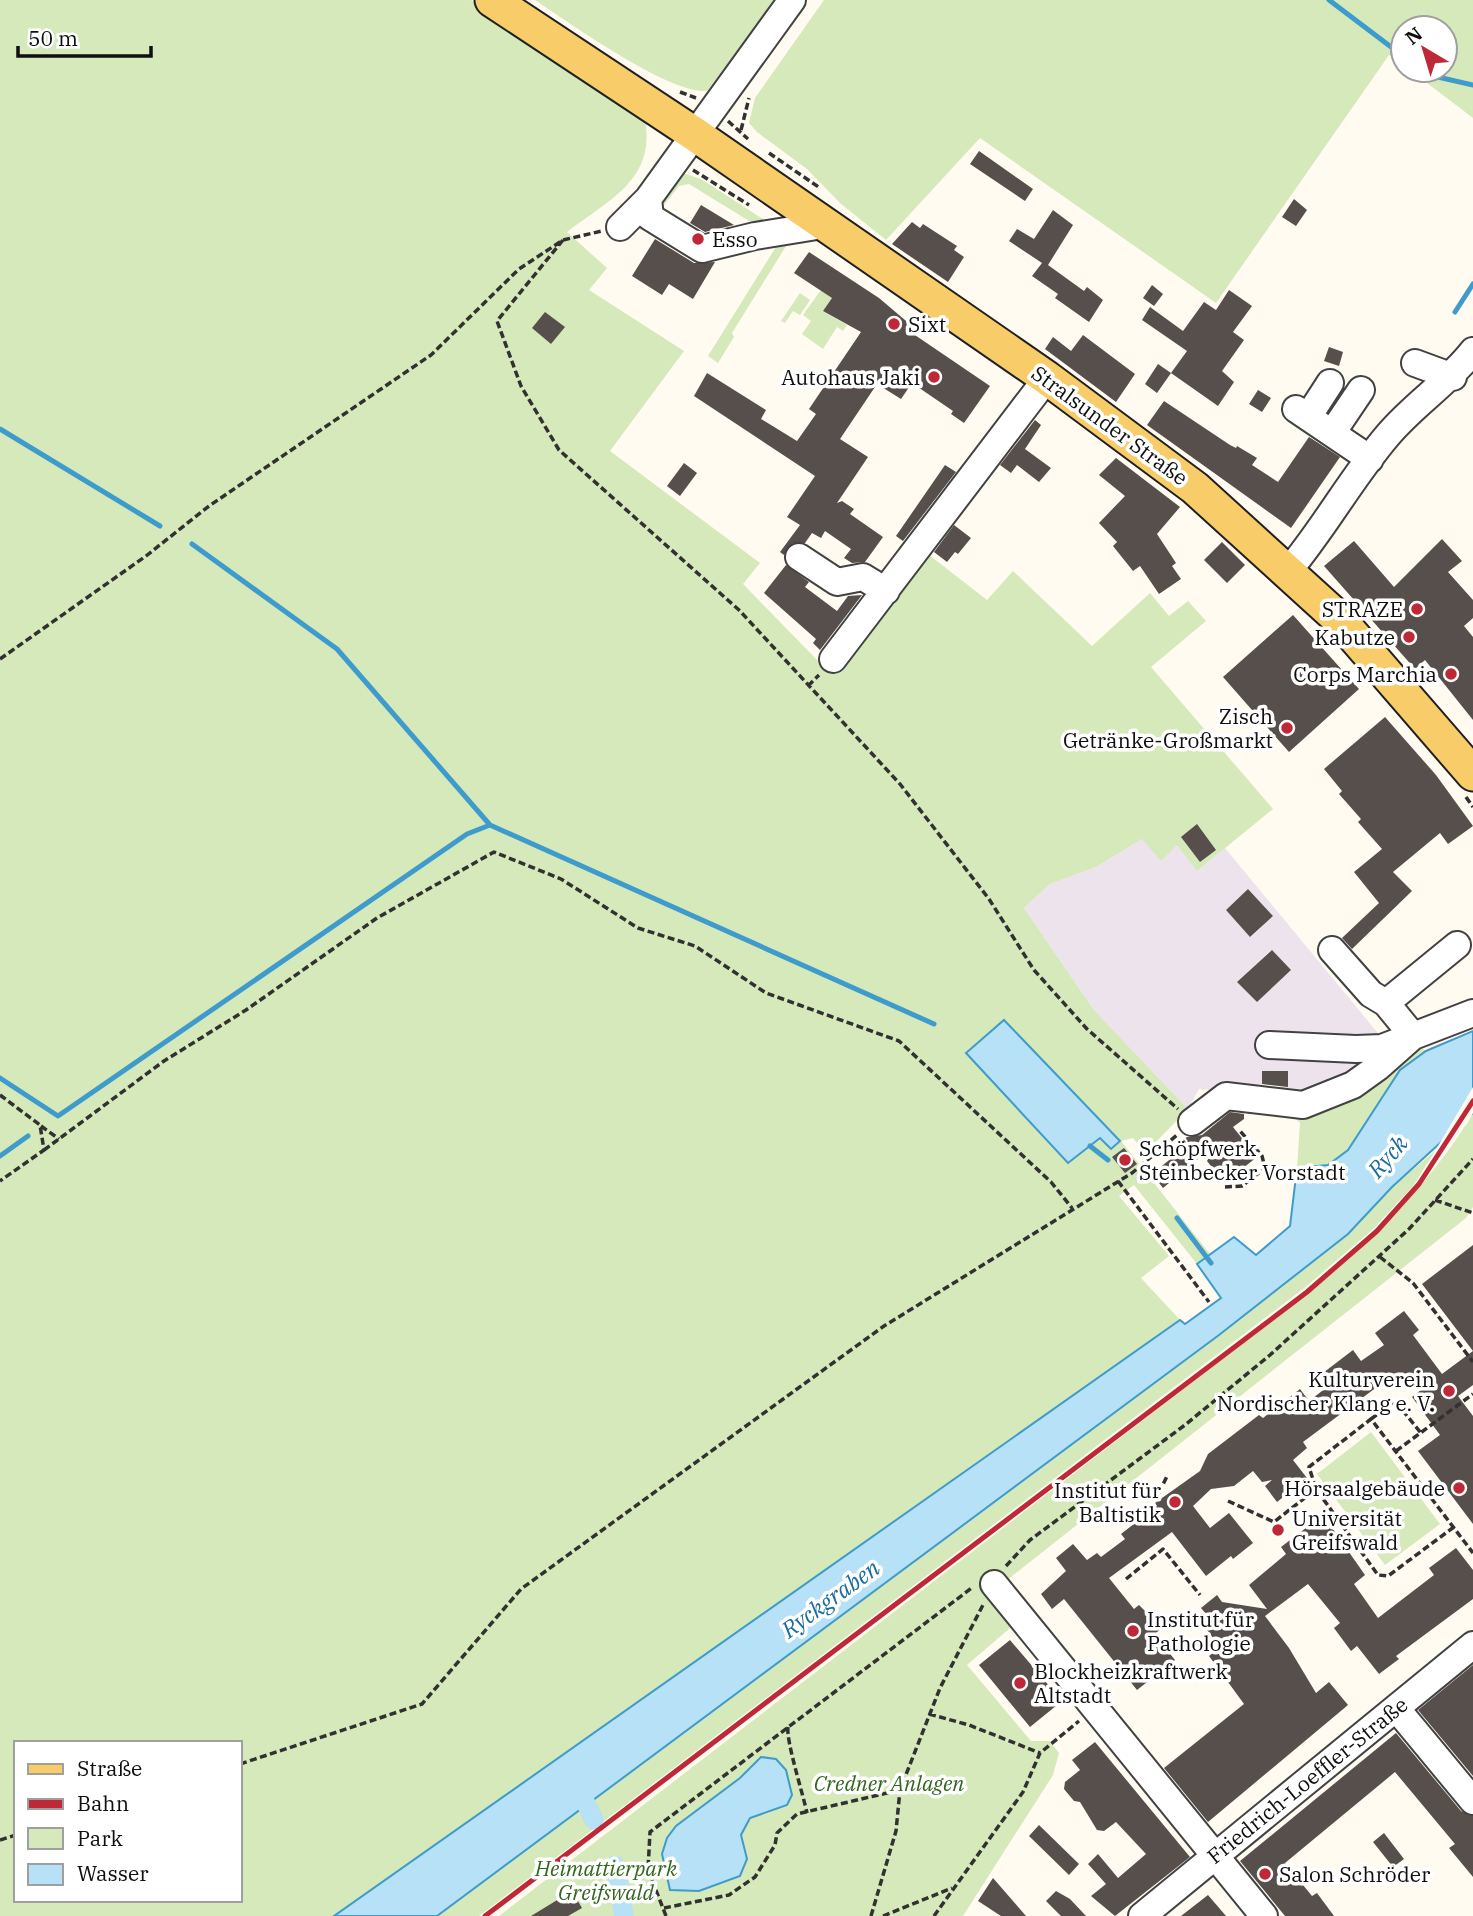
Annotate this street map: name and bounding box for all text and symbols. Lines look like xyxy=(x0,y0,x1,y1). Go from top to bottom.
scale bar xyxy=(18,14,150,58)
north arrow xyxy=(1389,14,1459,84)
text: N xyxy=(1400,22,1427,50)
text: 50 m xyxy=(28,24,78,52)
place label: Esso xyxy=(712,225,758,253)
marker: Esso xyxy=(690,231,706,247)
place label: Sixt xyxy=(908,310,946,338)
marker: Sixt xyxy=(886,316,902,332)
street label: Stralsunder Straße xyxy=(1026,359,1194,491)
place label: Autohaus Jaki xyxy=(781,363,920,391)
marker: Autohaus Jaki xyxy=(926,369,942,385)
place label: STRAZE xyxy=(1322,595,1403,623)
marker: STRAZE xyxy=(1409,601,1425,617)
place label: Kabutze xyxy=(1315,623,1395,651)
marker: Kabutze xyxy=(1401,629,1417,645)
place label: Corps Marchia xyxy=(1293,660,1437,688)
marker: Corps Marchia xyxy=(1443,666,1459,682)
place label: Zisch Getränke-Großmarkt xyxy=(1063,702,1273,754)
marker: Zisch Getränke-Großmarkt xyxy=(1279,720,1295,736)
water label: Ryck xyxy=(1360,1128,1414,1184)
place label: Schöpfwerk Steinbecker Vorstadt xyxy=(1139,1134,1345,1186)
marker: Schöpfwerk Steinbecker Vorstadt xyxy=(1117,1152,1133,1168)
place label: Kulturverein Nordischer Klang e. V. xyxy=(1217,1365,1435,1417)
marker: Kulturverein Nordischer Klang e. V. xyxy=(1441,1383,1457,1399)
place label: Hörsaalgebäude xyxy=(1284,1474,1445,1502)
place label: Institut für Baltistik xyxy=(1054,1476,1162,1528)
marker: Hörsaalgebäude xyxy=(1451,1480,1467,1496)
marker: Institut für Baltistik xyxy=(1167,1494,1183,1510)
place label: Universität Greifswald xyxy=(1292,1504,1402,1556)
marker: Universität Greifswald xyxy=(1270,1522,1286,1538)
water label: Ryckgraben xyxy=(774,1552,885,1644)
place label: Institut für Pathologie xyxy=(1147,1605,1255,1657)
marker: Institut für Pathologie xyxy=(1125,1623,1141,1639)
place label: Blockheizkraftwerk Altstadt xyxy=(1034,1657,1228,1709)
marker: Blockheizkraftwerk Altstadt xyxy=(1012,1675,1028,1691)
street label: Friedrich-Loeffler-Straße xyxy=(1201,1690,1413,1870)
legend xyxy=(14,1741,242,1902)
text: Straße xyxy=(77,1754,142,1782)
park label: Credner Anlagen xyxy=(814,1769,964,1797)
text: Bahn xyxy=(77,1789,129,1817)
text: Park xyxy=(77,1824,124,1852)
park label: Heimattierpark Greifswald xyxy=(534,1854,678,1906)
text: Wasser xyxy=(77,1859,149,1887)
place label: Salon Schröder xyxy=(1279,1860,1431,1888)
marker: Salon Schröder xyxy=(1257,1866,1273,1882)

